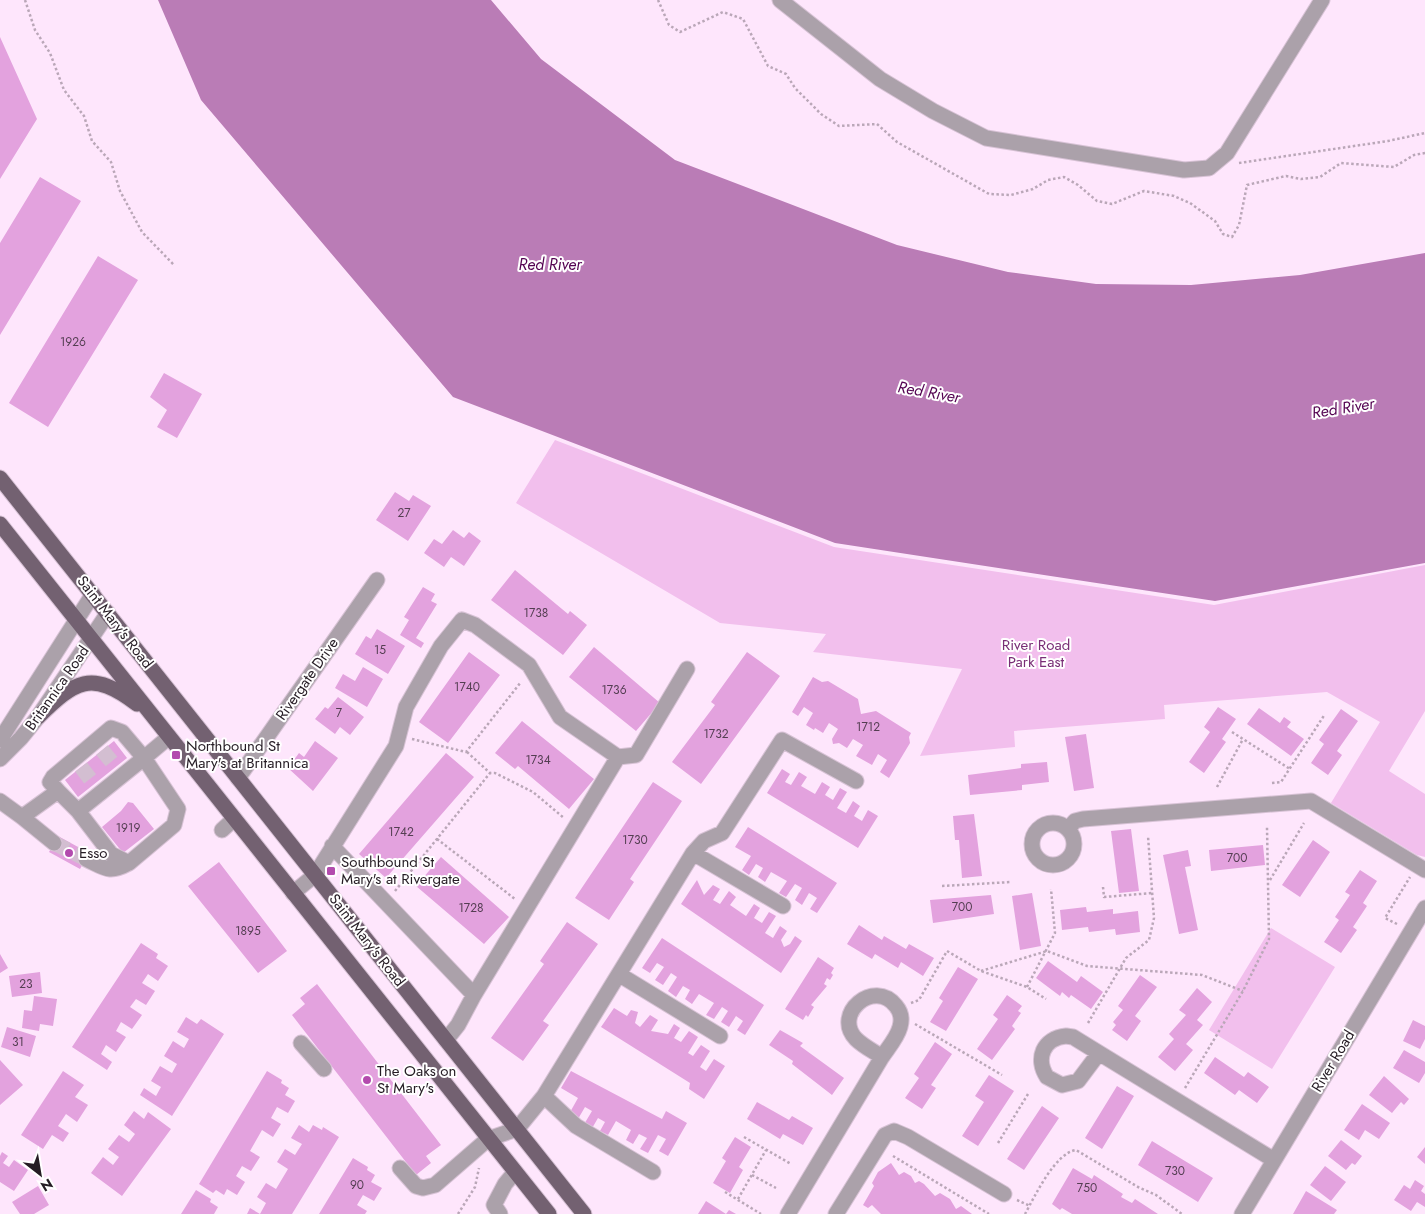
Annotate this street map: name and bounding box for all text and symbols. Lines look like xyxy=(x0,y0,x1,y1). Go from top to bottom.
water label: Red River xyxy=(519,253,583,276)
house number: 1926 xyxy=(60,333,86,351)
water label: Red River xyxy=(896,375,964,409)
water label: Red River xyxy=(1310,391,1378,424)
house number: 27 xyxy=(397,504,411,522)
street label: Saint Mary's Road xyxy=(72,571,158,673)
house number: 1738 xyxy=(524,604,548,622)
street label: Rivergate Drive xyxy=(270,633,344,725)
park label: River Road Park East xyxy=(1002,634,1070,673)
street label: Britannica Road xyxy=(20,641,94,735)
house number: 15 xyxy=(374,641,386,659)
house number: 1740 xyxy=(454,678,480,696)
house number: 1736 xyxy=(601,681,627,699)
house number: 7 xyxy=(336,704,343,722)
house number: 1712 xyxy=(856,718,880,736)
house number: 1732 xyxy=(703,725,729,743)
place label: Northbound St Mary's at Britannica xyxy=(186,735,308,774)
marker: Northbound St Mary's at Britannica xyxy=(170,749,182,761)
house number: 1734 xyxy=(525,751,551,769)
house number: 1919 xyxy=(116,819,140,837)
house number: 1742 xyxy=(388,823,414,841)
house number: 1730 xyxy=(622,831,648,849)
place label: Esso xyxy=(79,842,108,864)
marker: Esso xyxy=(63,847,75,859)
house number: 700 xyxy=(1227,849,1247,867)
place label: Southbound St Mary's at Rivergate xyxy=(341,851,460,890)
marker: Southbound St Mary's at Rivergate xyxy=(325,865,337,877)
street label: Saint Mary's Road xyxy=(324,889,410,991)
house number: 700 xyxy=(952,898,972,916)
house number: 1728 xyxy=(458,899,484,917)
house number: 1895 xyxy=(235,922,261,940)
house number: 23 xyxy=(19,975,33,993)
street label: River Road xyxy=(1306,1026,1360,1096)
house number: 31 xyxy=(12,1033,24,1051)
place label: The Oaks on St Mary's xyxy=(377,1060,456,1099)
marker: The Oaks on St Mary's xyxy=(361,1074,373,1086)
north arrow xyxy=(15,1149,65,1199)
house number: 730 xyxy=(1165,1162,1185,1180)
text: N xyxy=(37,1174,57,1197)
house number: 90 xyxy=(350,1176,364,1194)
house number: 750 xyxy=(1077,1179,1097,1197)

